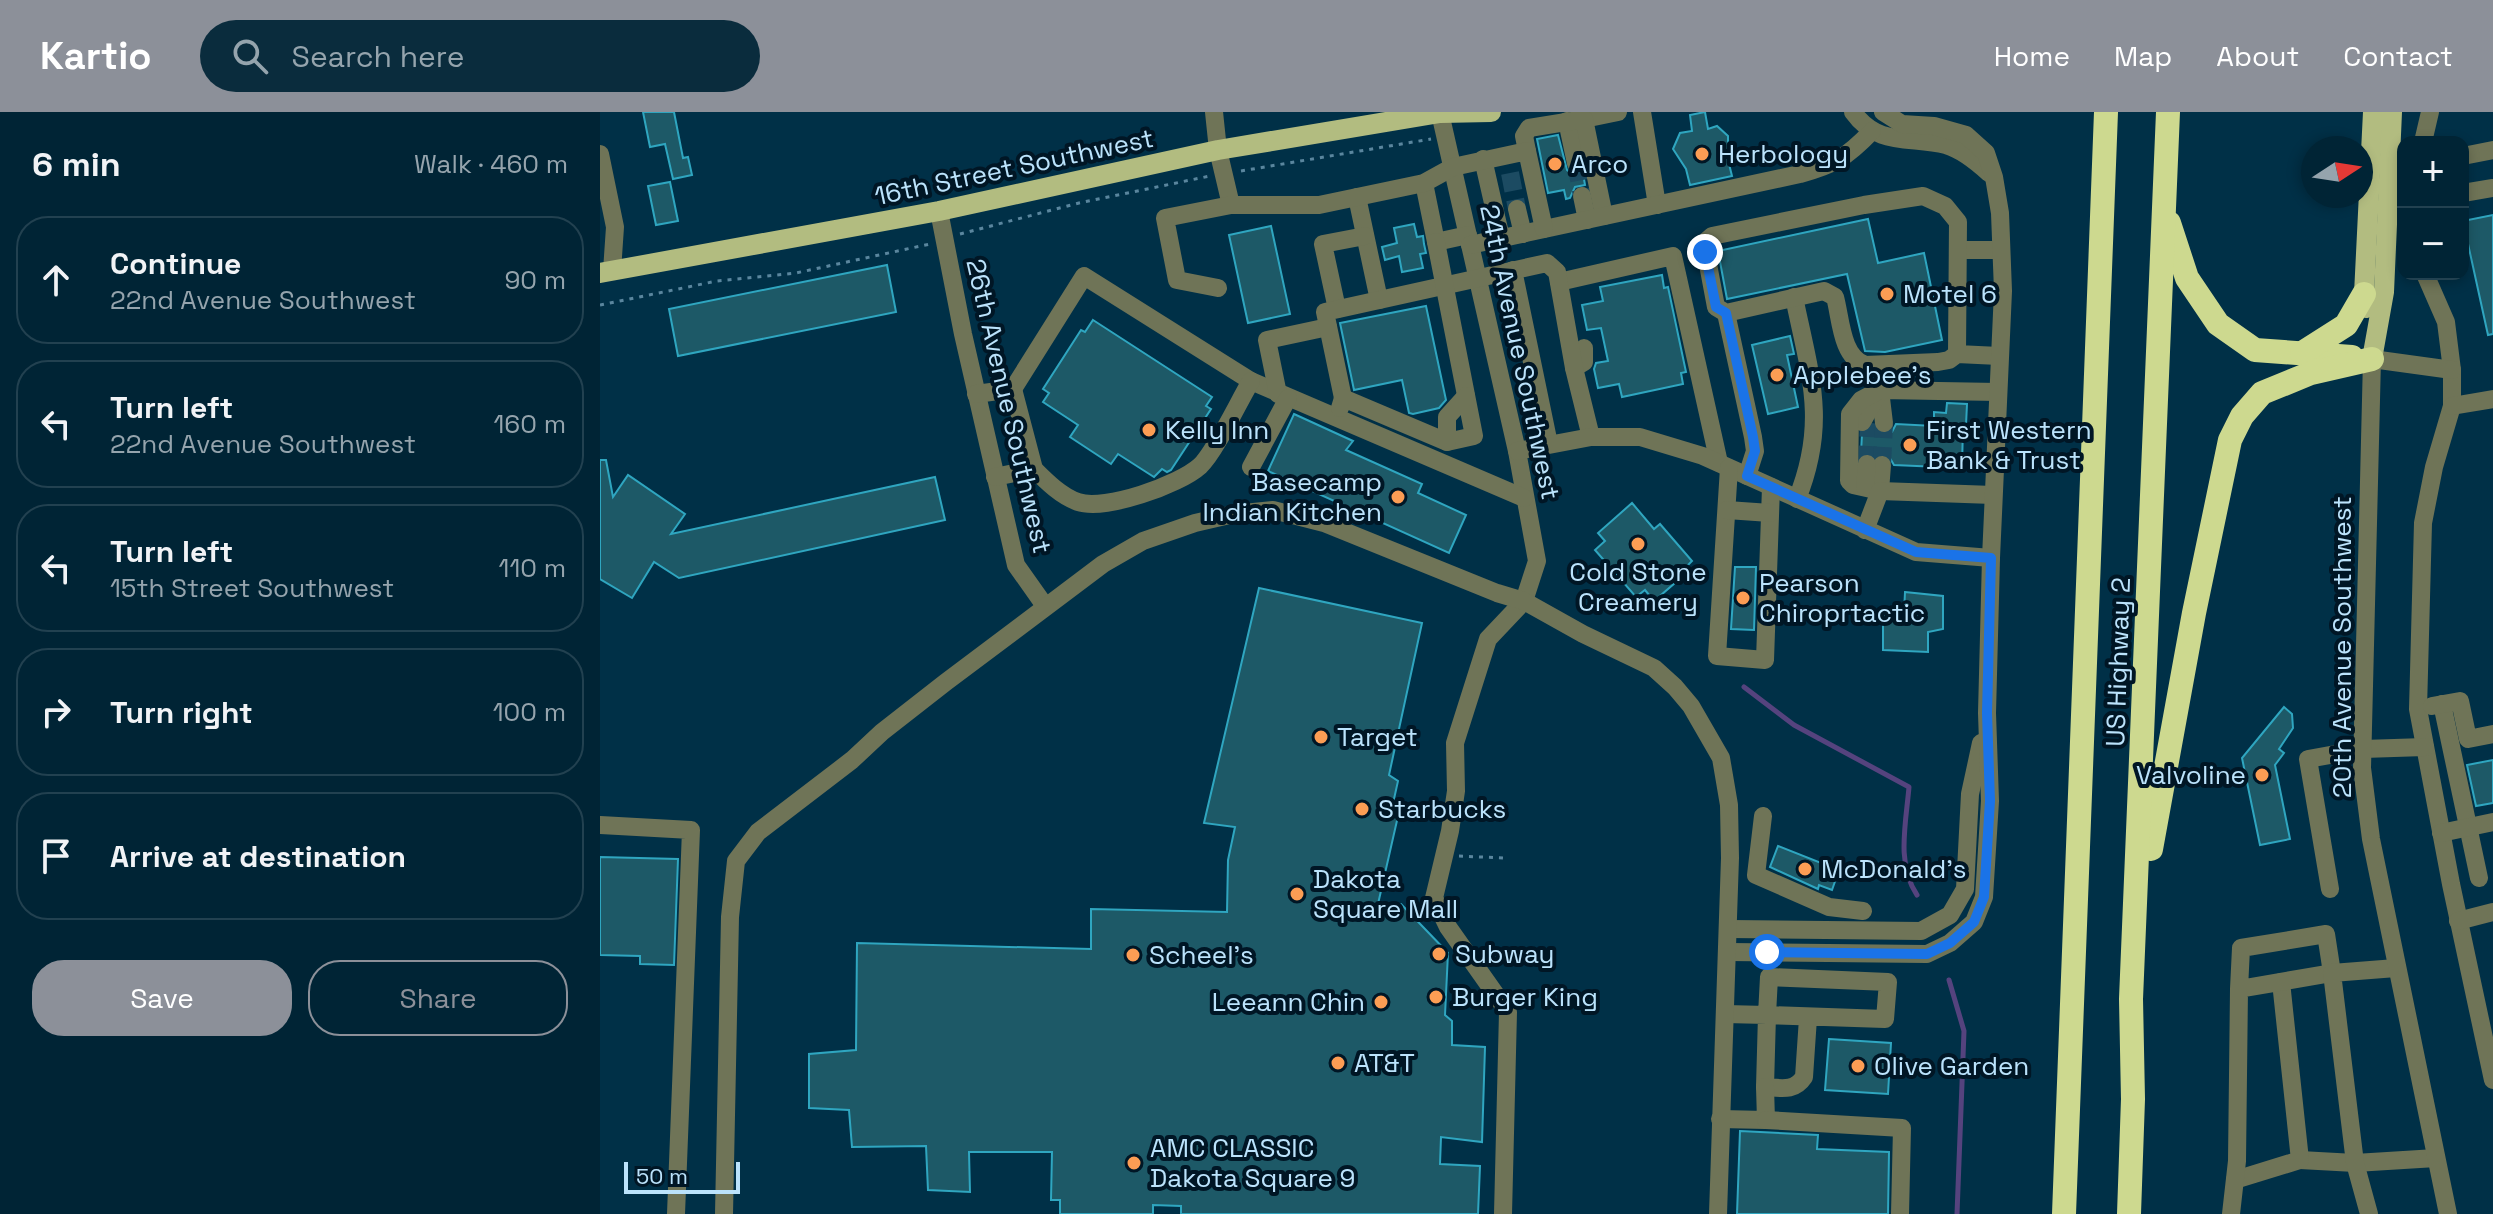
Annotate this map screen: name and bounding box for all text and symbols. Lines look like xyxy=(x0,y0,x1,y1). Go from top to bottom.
search box xyxy=(200,20,760,92)
text: Kartio xyxy=(40,32,152,80)
icon: search xyxy=(228,34,272,78)
text: Search here xyxy=(292,37,464,76)
text: Home xyxy=(1994,38,2070,74)
text: Map xyxy=(2114,38,2172,74)
text: About xyxy=(2216,38,2299,74)
text: Contact xyxy=(2343,38,2453,74)
street label: 16th Street Southwest xyxy=(871,121,1157,213)
north arrow xyxy=(2301,136,2373,208)
map controls xyxy=(2397,136,2469,280)
button: + xyxy=(2397,136,2469,208)
place label: Herbology xyxy=(1718,137,1848,171)
text: 6 min xyxy=(32,143,121,186)
marker: Herbology xyxy=(1693,145,1711,163)
text: Walk · 460 m xyxy=(414,147,568,181)
place label: Arco xyxy=(1571,147,1628,181)
marker: Arco xyxy=(1546,155,1564,173)
street label: 24th Avenue Southwest xyxy=(1472,201,1568,503)
button: − xyxy=(2397,208,2469,280)
route end xyxy=(1687,234,1723,270)
text: Continue xyxy=(110,244,241,283)
street label: 26th Avenue Southwest xyxy=(959,255,1059,557)
icon: ahead xyxy=(34,258,78,302)
text: 90 m xyxy=(504,263,566,297)
place label: Motel 6 xyxy=(1903,277,1997,311)
text: 22nd Avenue Southwest xyxy=(110,283,416,317)
marker: Motel 6 xyxy=(1878,285,1896,303)
place label: Applebee's xyxy=(1793,358,1931,392)
marker: Applebee's xyxy=(1768,366,1786,384)
text: Turn left xyxy=(110,388,233,427)
icon: left xyxy=(34,402,78,446)
text: 160 m xyxy=(494,407,566,441)
place label: Kelly Inn xyxy=(1165,413,1269,447)
place label: First Western Bank & Trust xyxy=(1926,413,2092,477)
marker: Kelly Inn xyxy=(1140,421,1158,439)
text: 22nd Avenue Southwest xyxy=(110,427,416,461)
marker: First Western Bank & Trust xyxy=(1901,436,1919,454)
place label: Basecamp Indian Kitchen xyxy=(1202,465,1382,529)
marker: Basecamp Indian Kitchen xyxy=(1389,488,1407,506)
street label: 20th Avenue Southwest xyxy=(2325,496,2359,798)
text: Turn left xyxy=(110,532,233,571)
marker: Cold Stone Creamery xyxy=(1629,535,1647,553)
icon: left xyxy=(34,546,78,590)
text: 110 m xyxy=(499,551,566,585)
place label: Cold Stone Creamery xyxy=(1569,555,1707,619)
place label: Pearson Chiroprtactic xyxy=(1759,566,1925,630)
text: 15th Street Southwest xyxy=(110,571,394,605)
street label: US Highway 2 xyxy=(2098,577,2138,747)
marker: Pearson Chiroprtactic xyxy=(1734,589,1752,607)
icon: right xyxy=(34,690,78,734)
text: Turn right xyxy=(110,693,253,732)
text: 100 m xyxy=(493,695,566,729)
place label: Target xyxy=(1337,720,1418,754)
marker: Target xyxy=(1312,728,1330,746)
place label: Valvoline xyxy=(2136,758,2246,792)
marker: Valvoline xyxy=(2253,766,2271,784)
place label: Starbucks xyxy=(1378,792,1506,826)
marker: Starbucks xyxy=(1353,800,1371,818)
icon: arrive xyxy=(34,834,78,878)
text: Arrive at destination xyxy=(110,837,406,876)
place label: McDonald's xyxy=(1821,852,1966,886)
marker: McDonald's xyxy=(1796,860,1814,878)
place label: Dakota Square Mall xyxy=(1313,862,1458,926)
marker: Dakota Square Mall xyxy=(1288,885,1306,903)
route start xyxy=(1749,934,1785,970)
place label: Subway xyxy=(1455,937,1554,971)
place label: Scheel’s xyxy=(1149,938,1254,972)
marker: Subway xyxy=(1430,945,1448,963)
marker: Scheel’s xyxy=(1124,946,1142,964)
button: Save xyxy=(32,960,292,1036)
button: Share xyxy=(308,960,568,1036)
place label: Burger King xyxy=(1452,980,1598,1014)
place label: Leeann Chin xyxy=(1212,985,1365,1019)
marker: Burger King xyxy=(1427,988,1445,1006)
marker: Leeann Chin xyxy=(1372,993,1390,1011)
place label: AT&T xyxy=(1354,1046,1415,1080)
place label: Olive Garden xyxy=(1874,1049,2029,1083)
marker: AT&T xyxy=(1329,1054,1347,1072)
marker: Olive Garden xyxy=(1849,1057,1867,1075)
place label: AMC CLASSIC Dakota Square 9 xyxy=(1150,1131,1355,1195)
marker: AMC CLASSIC Dakota Square 9 xyxy=(1125,1154,1143,1172)
scale bar xyxy=(624,1158,740,1194)
text: 50 m xyxy=(636,1162,688,1190)

